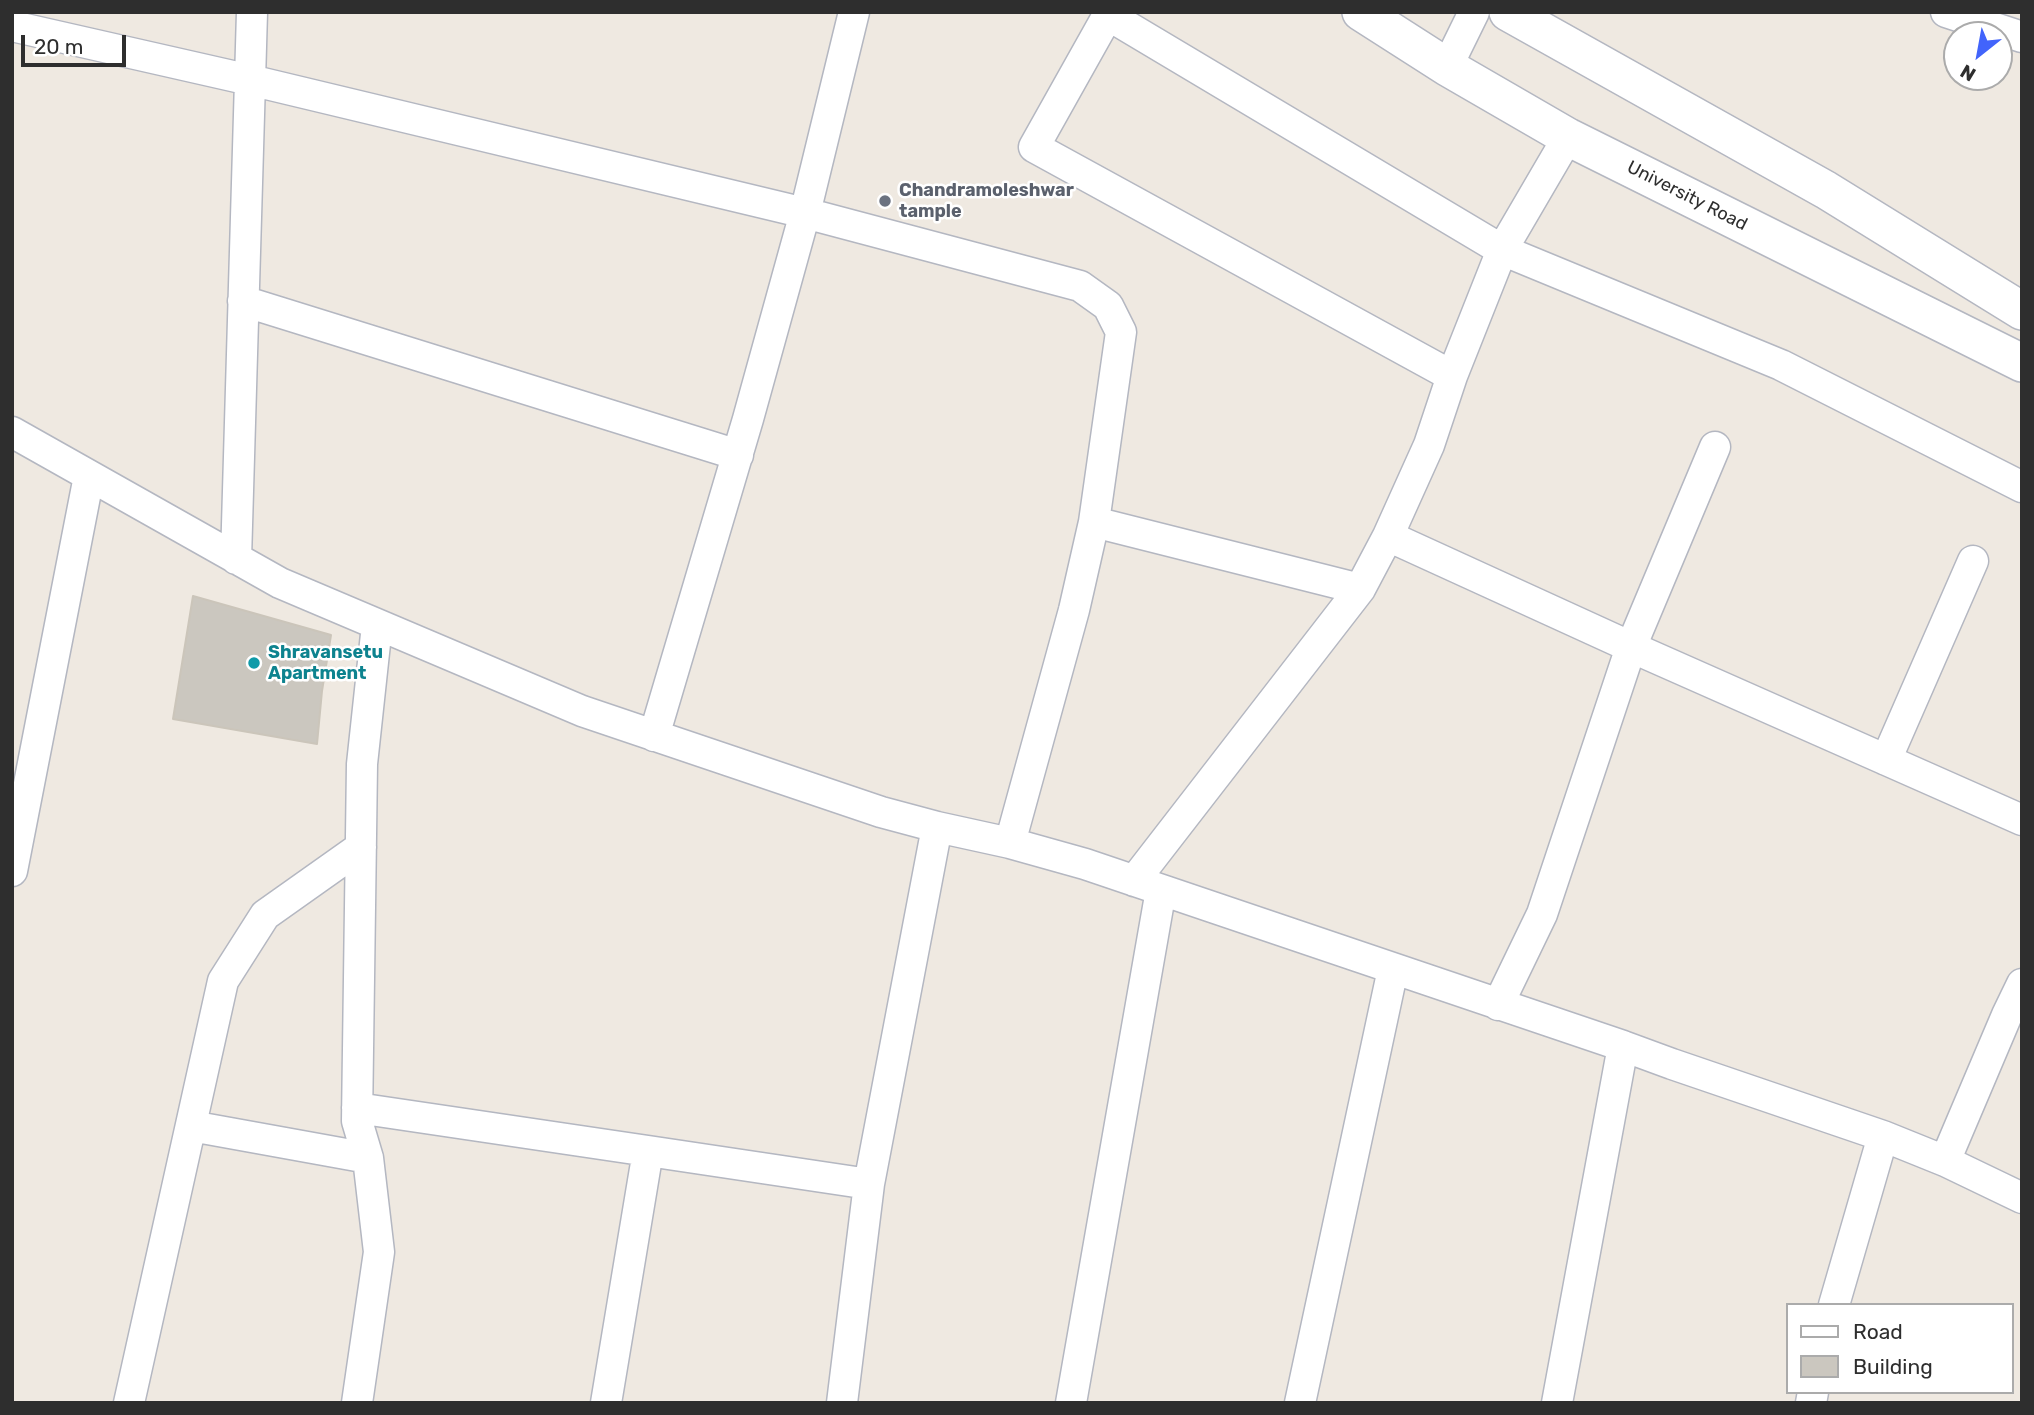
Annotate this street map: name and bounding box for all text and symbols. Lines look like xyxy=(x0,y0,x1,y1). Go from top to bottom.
scale bar xyxy=(24,21,130,65)
north arrow xyxy=(1943,21,2013,91)
text: 20 m xyxy=(34,34,83,59)
text: N xyxy=(1956,59,1980,86)
street label: University Road xyxy=(1623,156,1751,236)
place label: Chandramoleshwar tample xyxy=(899,180,1074,222)
marker: Chandramoleshwar tample xyxy=(877,193,893,209)
place label: Shravansetu Apartment xyxy=(268,642,383,684)
marker: Shravansetu Apartment xyxy=(246,655,262,671)
legend xyxy=(1786,1303,2013,1394)
text: Road xyxy=(1853,1319,1903,1344)
text: Building xyxy=(1853,1354,1933,1379)

